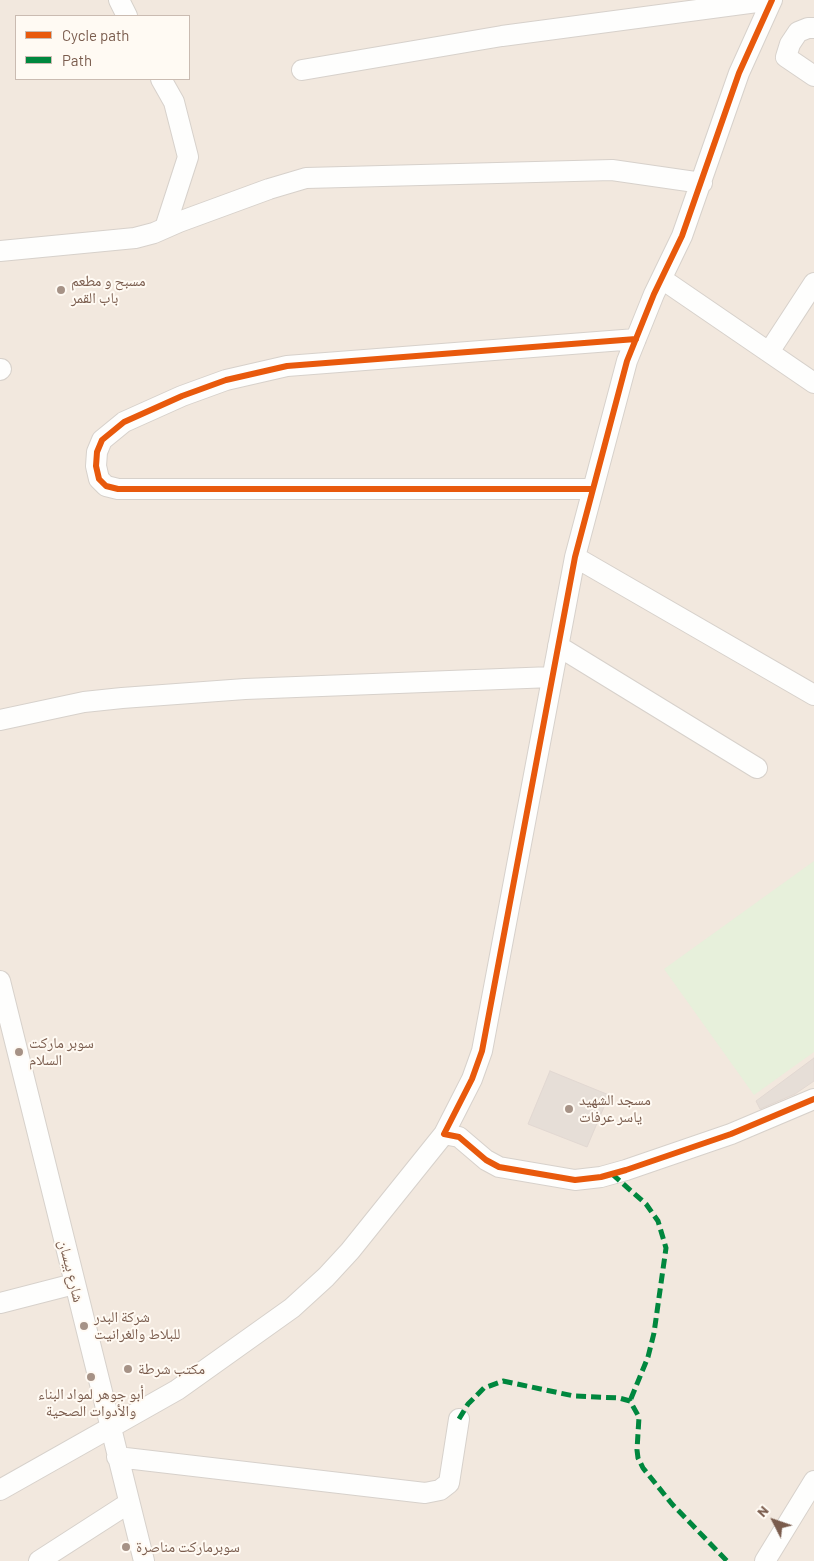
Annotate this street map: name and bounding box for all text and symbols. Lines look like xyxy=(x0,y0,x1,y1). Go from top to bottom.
legend xyxy=(15,15,190,80)
text: Cycle path xyxy=(62,26,129,44)
text: Path xyxy=(62,51,92,69)
place label: مسبح و مطعم باب القمر xyxy=(71,272,146,307)
marker: مسبح و مطعم باب القمر xyxy=(55,284,67,296)
place label: سوبر ماركت السلام xyxy=(29,1034,94,1069)
marker: سوبر ماركت السلام xyxy=(13,1046,25,1058)
place label: مسجد الشهيد ياسر عرفات xyxy=(579,1091,651,1126)
marker: مسجد الشهيد ياسر عرفات xyxy=(563,1103,575,1115)
street label: شارع بيسان xyxy=(55,1238,87,1304)
place label: شركة البدر للبلاط والغرانيت xyxy=(94,1308,180,1343)
marker: شركة البدر للبلاط والغرانيت xyxy=(78,1320,90,1332)
place label: مكتب شرطة xyxy=(138,1360,205,1378)
marker: مكتب شرطة xyxy=(122,1363,134,1375)
marker: أبو جوهر لمواد البناء والأدوات الصحية xyxy=(85,1371,97,1383)
place label: أبو جوهر لمواد البناء والأدوات الصحية xyxy=(38,1385,144,1420)
north arrow xyxy=(749,1496,799,1546)
text: N xyxy=(753,1502,772,1520)
place label: سوبرماركت مناصرة xyxy=(136,1538,240,1556)
marker: سوبرماركت مناصرة xyxy=(120,1541,132,1553)

